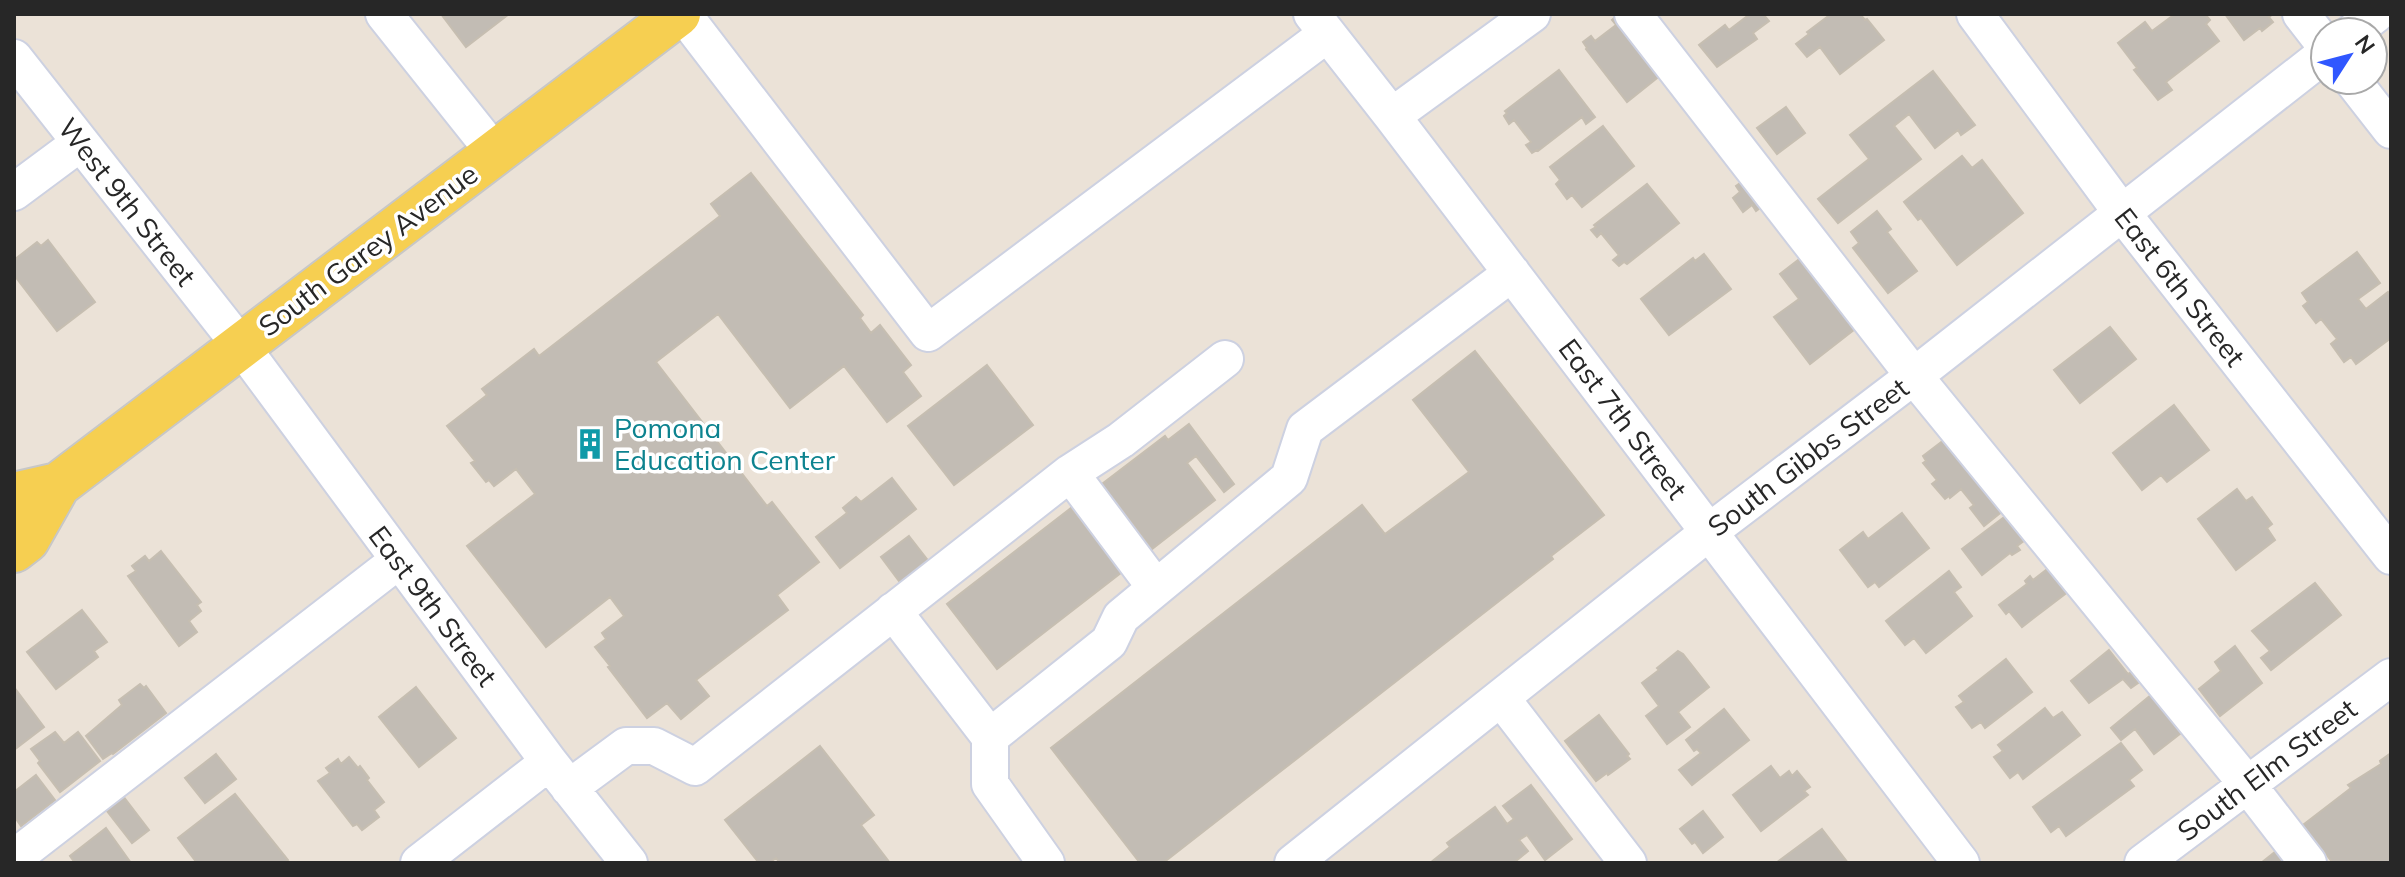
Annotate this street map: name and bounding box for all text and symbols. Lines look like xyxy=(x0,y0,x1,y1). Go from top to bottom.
north arrow xyxy=(2309,16,2389,96)
text: N xyxy=(2349,29,2381,59)
street label: West 9th Street xyxy=(51,111,204,293)
street label: South Garey Avenue xyxy=(251,156,484,343)
street label: East 6th Street xyxy=(2108,200,2253,373)
street label: East 7th Street xyxy=(1552,332,1695,506)
street label: South Gibbs Street xyxy=(1700,370,1915,544)
place label: Pomona Education Center xyxy=(614,410,836,477)
building icon: Pomona Education Center xyxy=(573,427,607,461)
street label: East 9th Street xyxy=(362,519,505,693)
street label: South Elm Street xyxy=(2170,691,2363,848)

